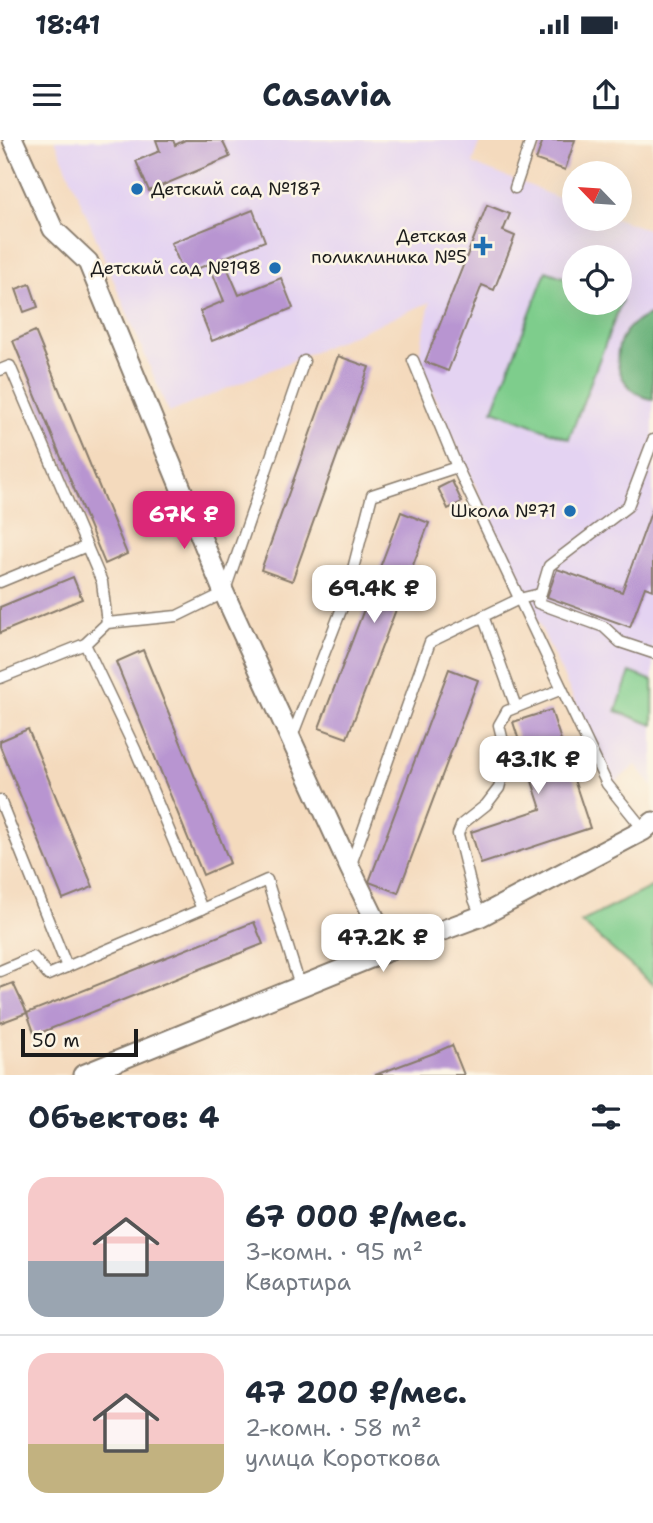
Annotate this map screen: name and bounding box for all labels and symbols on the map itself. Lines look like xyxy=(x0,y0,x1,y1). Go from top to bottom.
north arrow xyxy=(562,161,632,231)
place label: Детский сад №187 xyxy=(151,177,321,201)
marker: Детский сад №187 xyxy=(129,181,145,197)
place label: Детская поликлиника №5 xyxy=(311,224,467,269)
marker: Детская поликлиника №5 xyxy=(473,236,493,256)
place label: Детский сад №198 xyxy=(90,256,261,280)
marker: Детский сад №198 xyxy=(267,260,283,276)
pin: 67K ₽ xyxy=(135,492,233,551)
place label: Школа №71 xyxy=(451,499,556,523)
marker: Школа №71 xyxy=(562,503,578,519)
pin: 69.4K ₽ xyxy=(309,566,439,625)
pin: 43.1K ₽ xyxy=(473,736,603,796)
pin: 47.2K ₽ xyxy=(318,914,448,974)
scale bar xyxy=(21,1026,138,1058)

